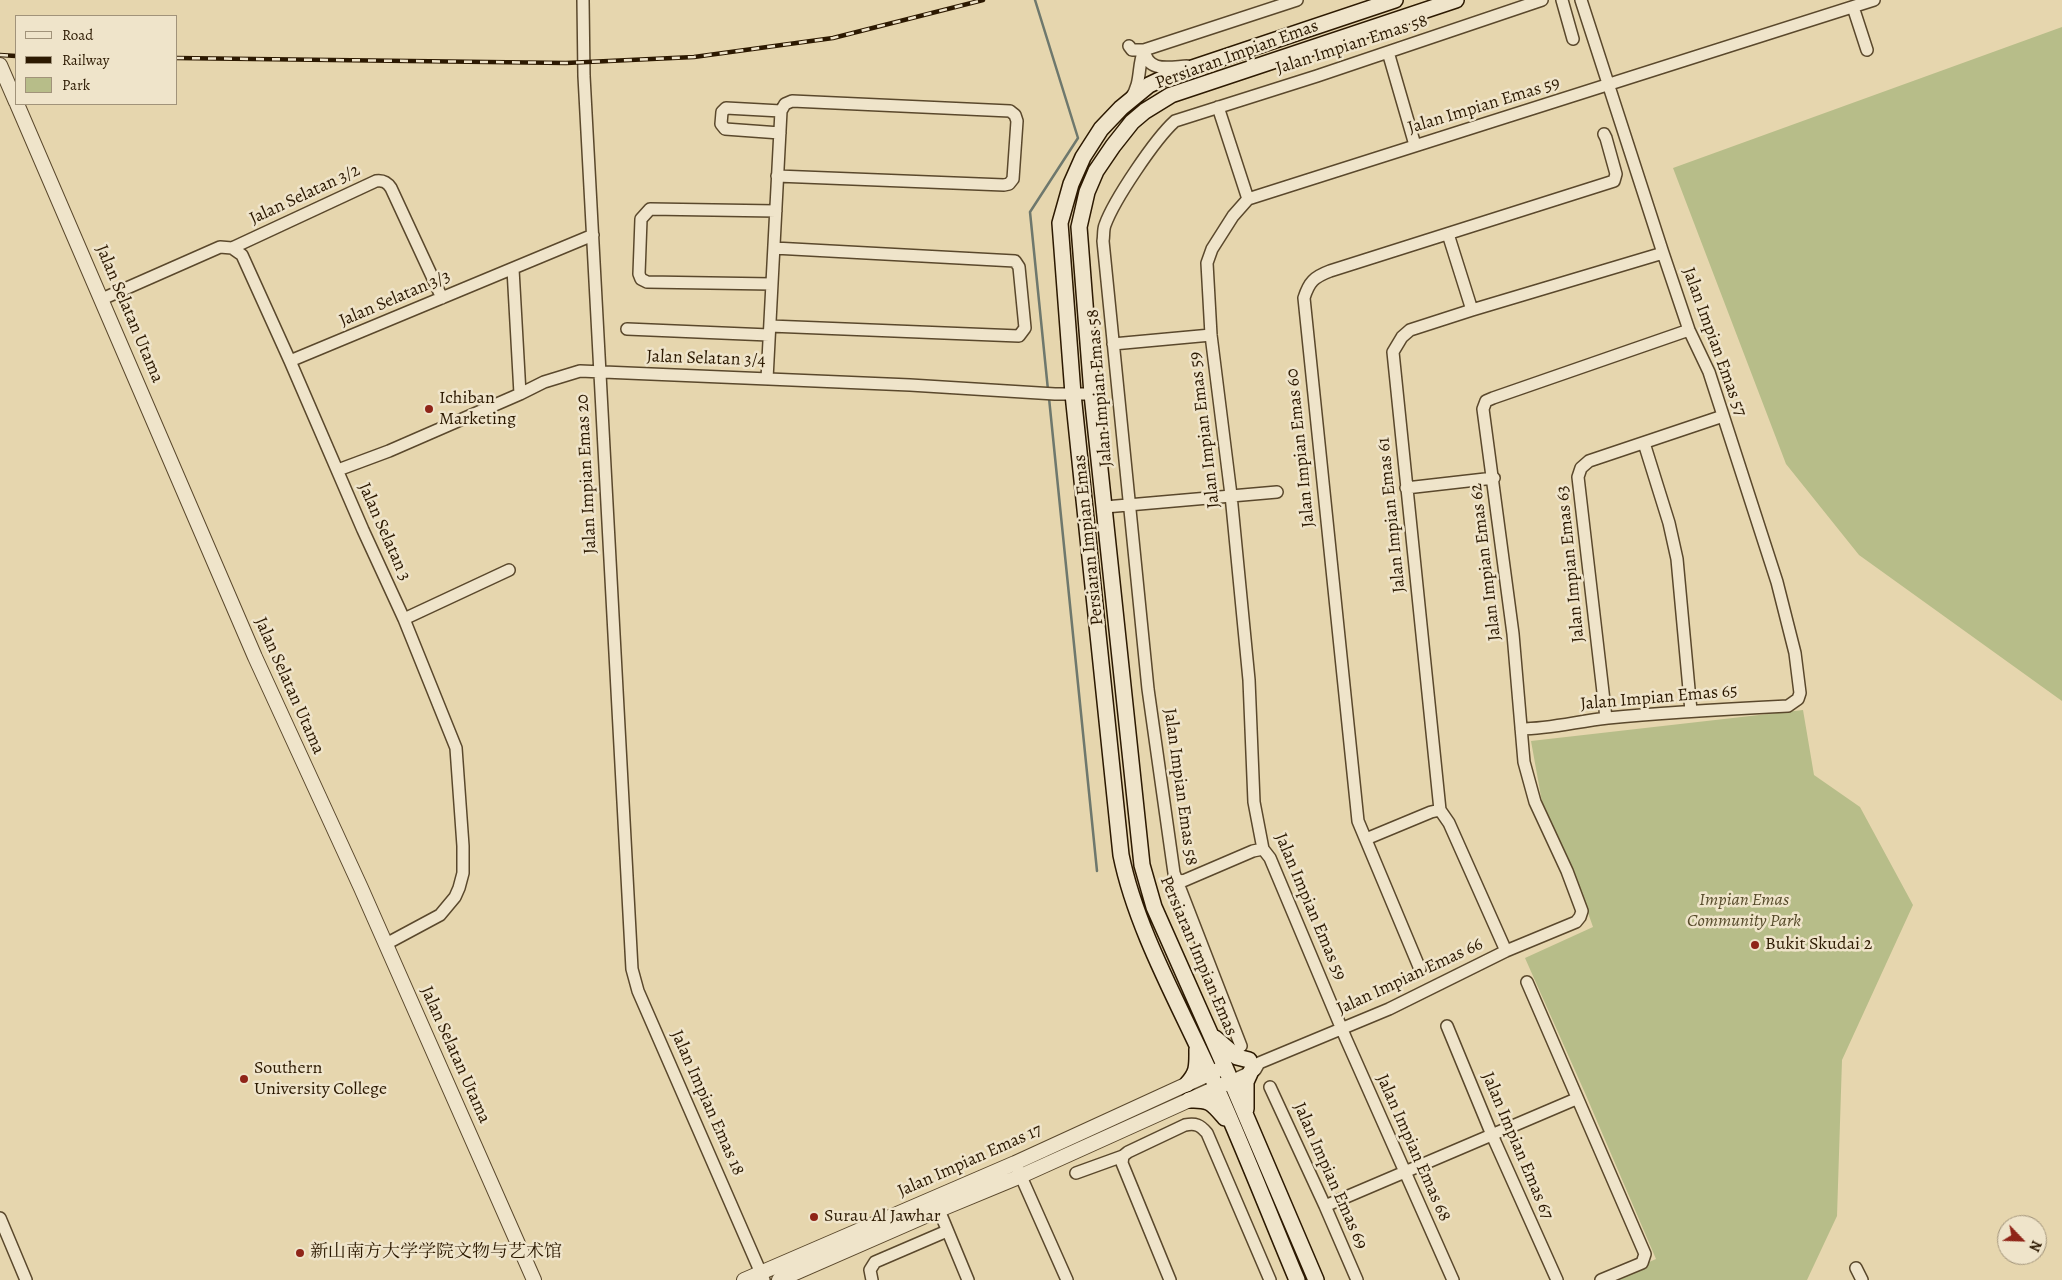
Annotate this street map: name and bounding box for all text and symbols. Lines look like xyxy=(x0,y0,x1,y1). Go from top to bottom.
street label: Jalan Impian Emas 58 xyxy=(1273,10,1431,80)
legend xyxy=(15,15,178,105)
street label: Persiaran Impian Emas xyxy=(1153,15,1321,95)
text: Road xyxy=(62,25,93,45)
text: Railway xyxy=(62,50,109,70)
street label: Jalan Impian Emas 59 xyxy=(1405,73,1563,139)
text: Park xyxy=(62,75,90,95)
street label: Jalan Selatan 3/2 xyxy=(246,160,364,230)
street label: Jalan Selatan Utama xyxy=(90,242,168,386)
street label: Jalan Impian Emas 57 xyxy=(1677,264,1751,420)
street label: Jalan Selatan 3/3 xyxy=(336,266,454,332)
street label: Jalan Impian Emas 58 xyxy=(1082,308,1118,468)
street label: Jalan Selatan 3/4 xyxy=(646,346,766,372)
street label: Jalan Impian Emas 59 xyxy=(1185,350,1225,510)
street label: Jalan Impian Emas 60 xyxy=(1282,367,1320,529)
place label: Ichiban Marketing xyxy=(439,388,516,430)
street label: Jalan Impian Emas 20 xyxy=(572,394,602,554)
marker: Ichiban Marketing xyxy=(423,403,435,415)
street label: Jalan Impian Emas 61 xyxy=(1373,436,1411,594)
street label: Persiaran Impian Emas xyxy=(1069,453,1109,627)
street label: Jalan Selatan 3 xyxy=(353,480,415,584)
street label: Jalan Impian Emas 62 xyxy=(1466,482,1506,642)
street label: Jalan Impian Emas 63 xyxy=(1552,484,1590,644)
street label: Jalan Selatan Utama xyxy=(249,614,329,758)
street label: Jalan Impian Emas 65 xyxy=(1579,680,1739,716)
street label: Jalan Impian Emas 58 xyxy=(1158,707,1202,867)
street label: Jalan Impian Emas 59 xyxy=(1269,830,1351,984)
street label: Persiaran Impian Emas xyxy=(1155,873,1241,1039)
park label: Impian Emas Community Park xyxy=(1687,890,1801,932)
street label: Jalan Impian Emas 66 xyxy=(1334,934,1486,1020)
place label: Bukit Skudai 2 xyxy=(1765,934,1872,956)
marker: Bukit Skudai 2 xyxy=(1749,939,1761,951)
street label: Jalan Selatan Utama xyxy=(415,983,495,1127)
street label: Jalan Impian Emas 18 xyxy=(665,1027,749,1179)
place label: Southern University College xyxy=(254,1058,387,1100)
street label: Jalan Impian Emas 67 xyxy=(1476,1069,1558,1223)
street label: Jalan Impian Emas 68 xyxy=(1371,1071,1455,1225)
marker: Southern University College xyxy=(238,1073,250,1085)
street label: Jalan Impian Emas 69 xyxy=(1288,1099,1372,1253)
street label: Jalan Impian Emas 17 xyxy=(895,1119,1045,1203)
place label: Surau Al Jawhar xyxy=(824,1206,941,1228)
marker: Surau Al Jawhar xyxy=(808,1211,820,1223)
north arrow xyxy=(1997,1215,2047,1265)
text: N xyxy=(2024,1237,2046,1254)
place label: 新山南方大学学院文物与艺术馆 xyxy=(310,1242,562,1264)
marker: 新山南方大学学院文物与艺术馆 xyxy=(294,1247,306,1259)

